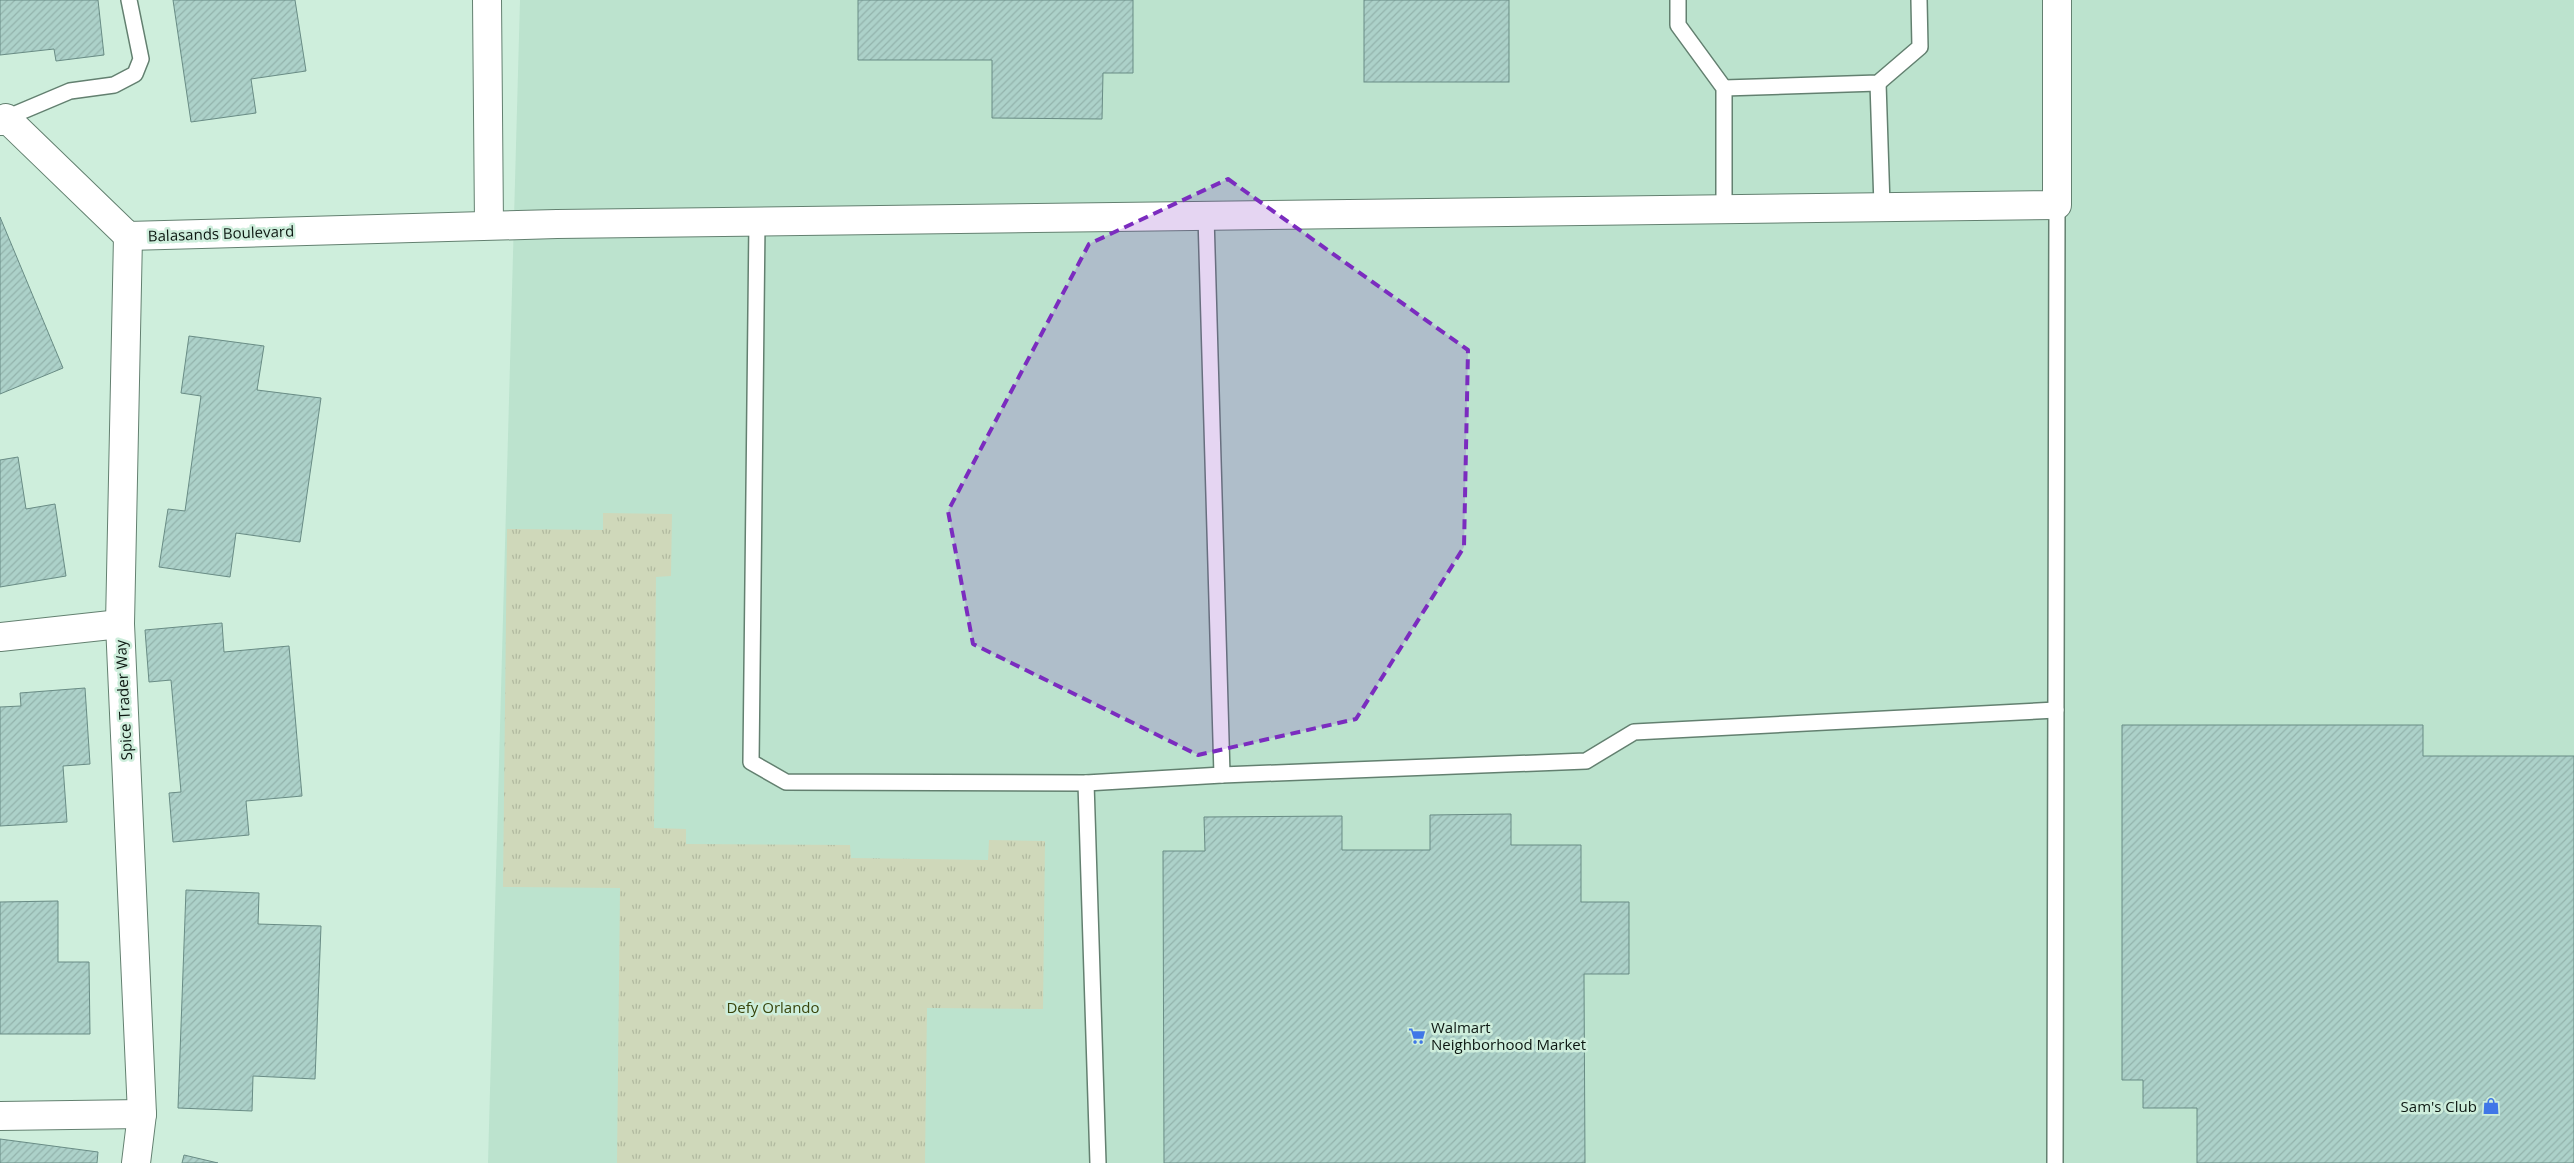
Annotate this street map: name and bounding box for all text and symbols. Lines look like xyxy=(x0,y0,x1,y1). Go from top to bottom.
street label: Balasands Boulevard xyxy=(148,220,294,246)
street label: Spice Trader Way xyxy=(110,639,136,761)
park label: Defy Orlando xyxy=(726,997,820,1017)
place label: Walmart Neighborhood Market xyxy=(1431,1017,1586,1054)
supermarket icon: Walmart Neighborhood Market xyxy=(1407,1026,1427,1046)
place label: Sam's Club xyxy=(2401,1096,2477,1116)
shop icon: Sam's Club xyxy=(2481,1096,2501,1116)

